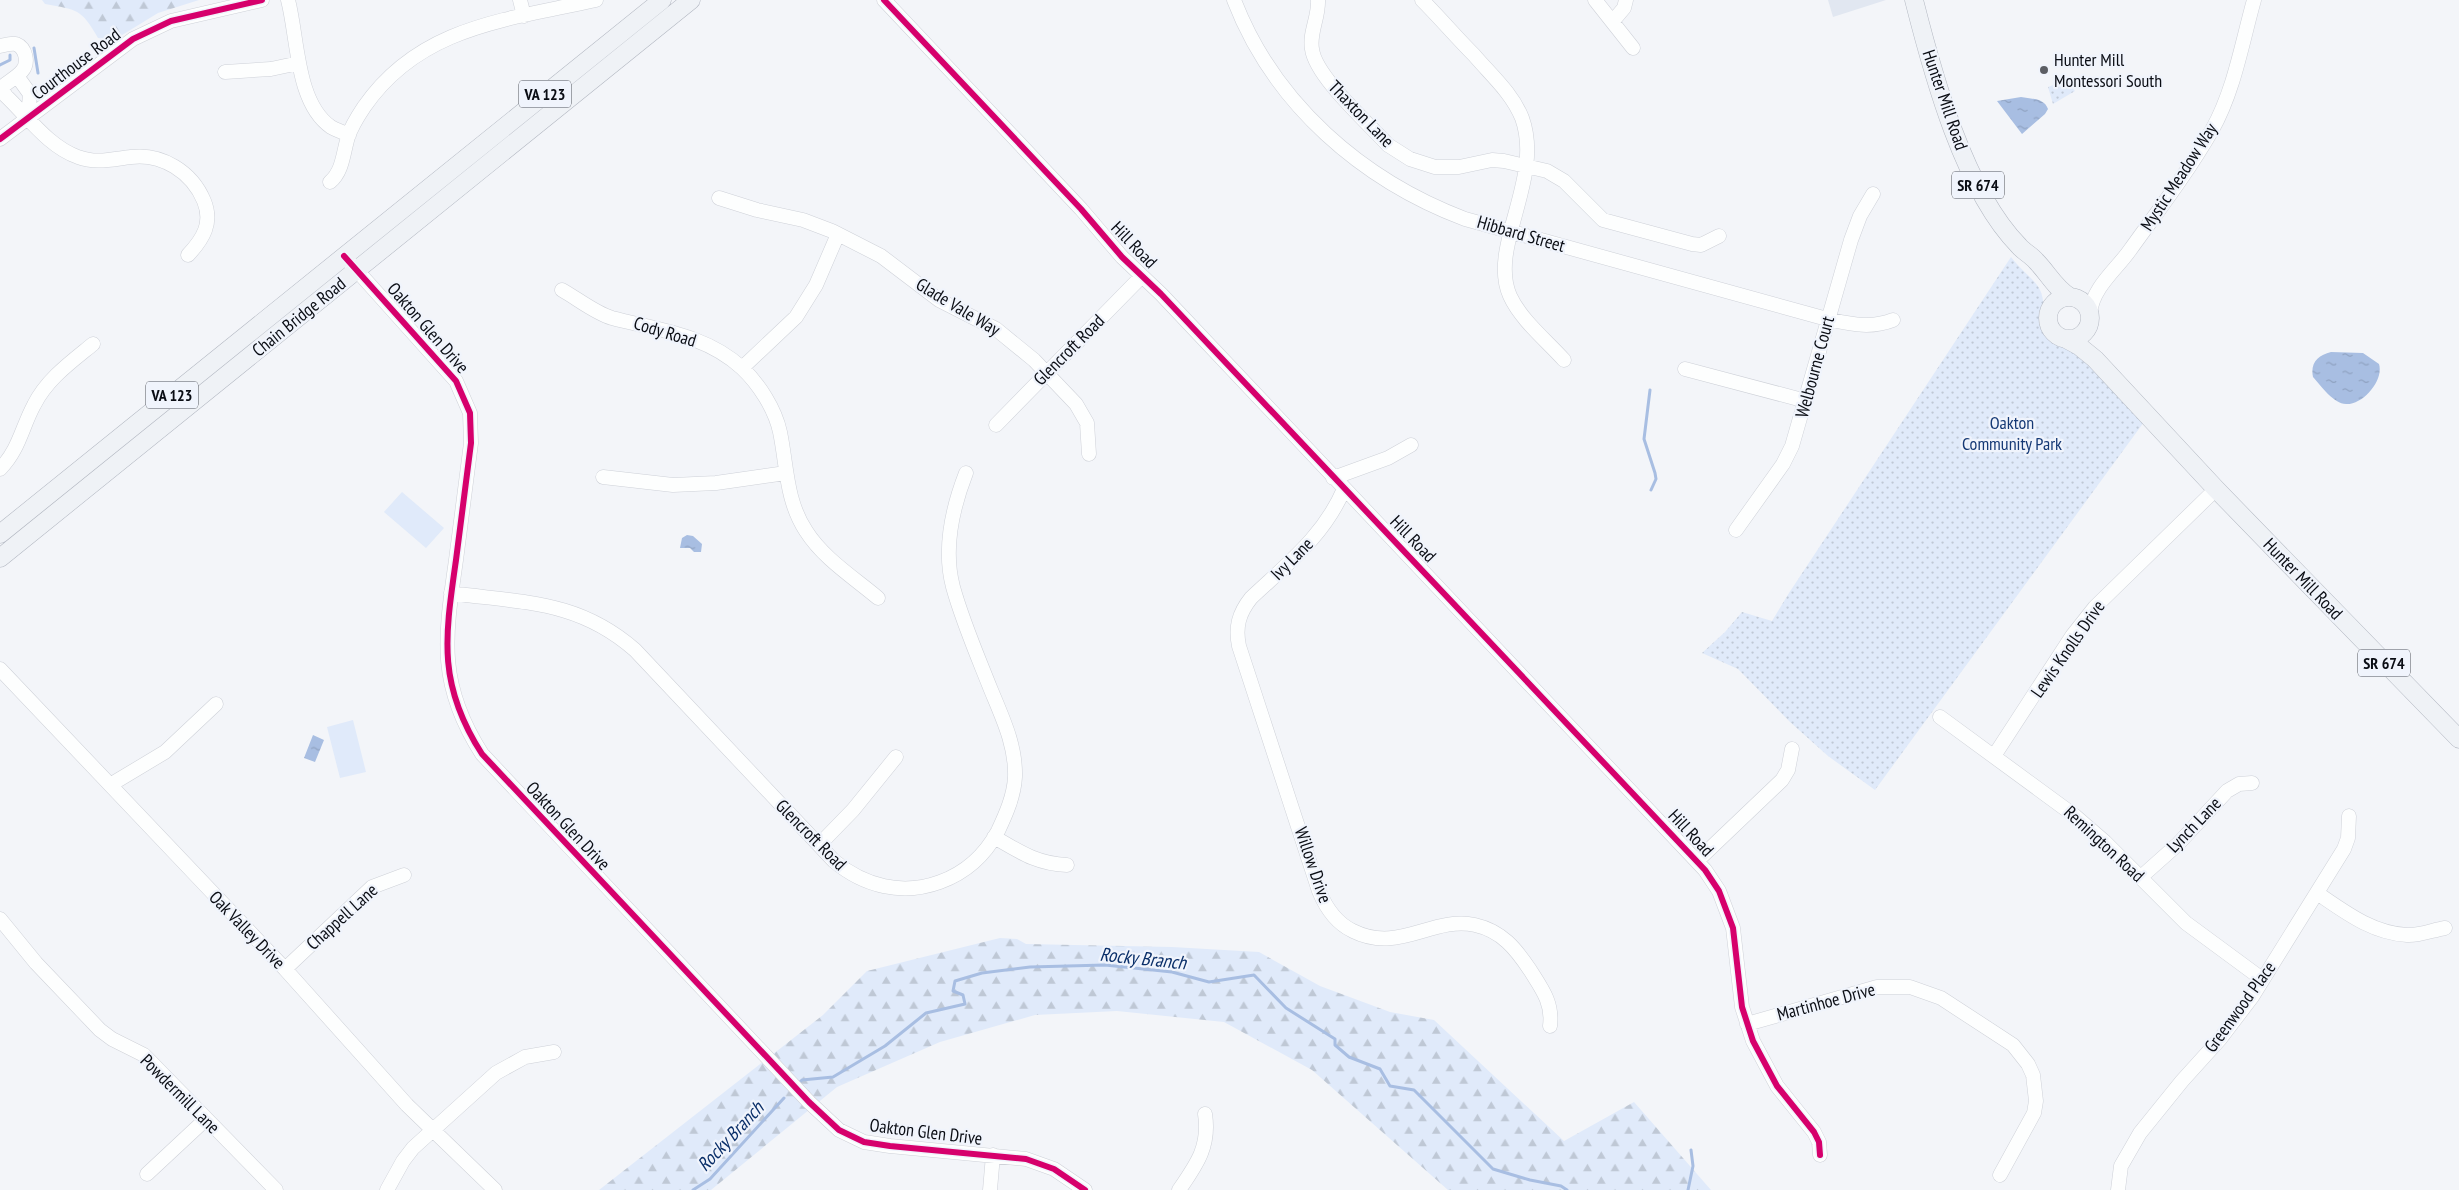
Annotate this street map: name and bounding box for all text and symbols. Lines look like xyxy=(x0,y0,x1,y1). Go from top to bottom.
street label: Courthouse Road xyxy=(27,23,125,104)
street label: Hunter Mill Road xyxy=(1918,47,1973,153)
place label: Hunter Mill Montessori South xyxy=(2054,48,2162,92)
marker: Hunter Mill Montessori South xyxy=(2038,64,2050,76)
street label: Thaxton Lane xyxy=(1324,75,1399,152)
road number: VA 123 xyxy=(519,80,571,108)
street label: Mystic Meadow Way xyxy=(2135,118,2222,235)
road number: SR 674 xyxy=(1952,172,2004,198)
street label: Hibbard Street xyxy=(1475,210,1568,257)
street label: Hill Road xyxy=(1106,216,1162,273)
street label: Chain Bridge Road xyxy=(247,272,350,361)
street label: Glade Vale Way xyxy=(912,272,1005,341)
street label: Oakton Glen Drive xyxy=(383,277,474,378)
street label: Glencroft Road xyxy=(1028,309,1109,390)
street label: Cody Road xyxy=(631,311,699,352)
street label: Welbourne Court xyxy=(1790,314,1839,420)
road number: VA 123 xyxy=(146,382,198,408)
park label: Oakton Community Park xyxy=(1962,411,2062,455)
street label: Hill Road xyxy=(1385,510,1441,567)
street label: Ivy Lane xyxy=(1265,532,1318,585)
street label: Hunter Mill Road xyxy=(2259,533,2348,624)
street label: Lewis Knolls Drive xyxy=(2026,596,2110,702)
road number: SR 674 xyxy=(2358,650,2410,676)
street label: Oakton Glen Drive xyxy=(521,776,615,875)
street label: Lynch Lane xyxy=(2162,792,2226,857)
street label: Glencroft Road xyxy=(771,794,852,875)
street label: Remington Road xyxy=(2059,801,2149,887)
street label: Hill Road xyxy=(1664,804,1719,861)
street label: Willow Drive xyxy=(1290,824,1337,906)
street label: Chappell Lane xyxy=(301,878,382,955)
street label: Oak Valley Drive xyxy=(204,886,290,974)
water label: Rocky Branch xyxy=(1099,942,1189,975)
street label: Greenwood Place xyxy=(2199,957,2280,1057)
street label: Martinhoe Drive xyxy=(1774,977,1877,1026)
street label: Powdermill Lane xyxy=(136,1049,225,1138)
water label: Rocky Branch xyxy=(692,1095,769,1176)
street label: Oakton Glen Drive xyxy=(868,1113,984,1150)

